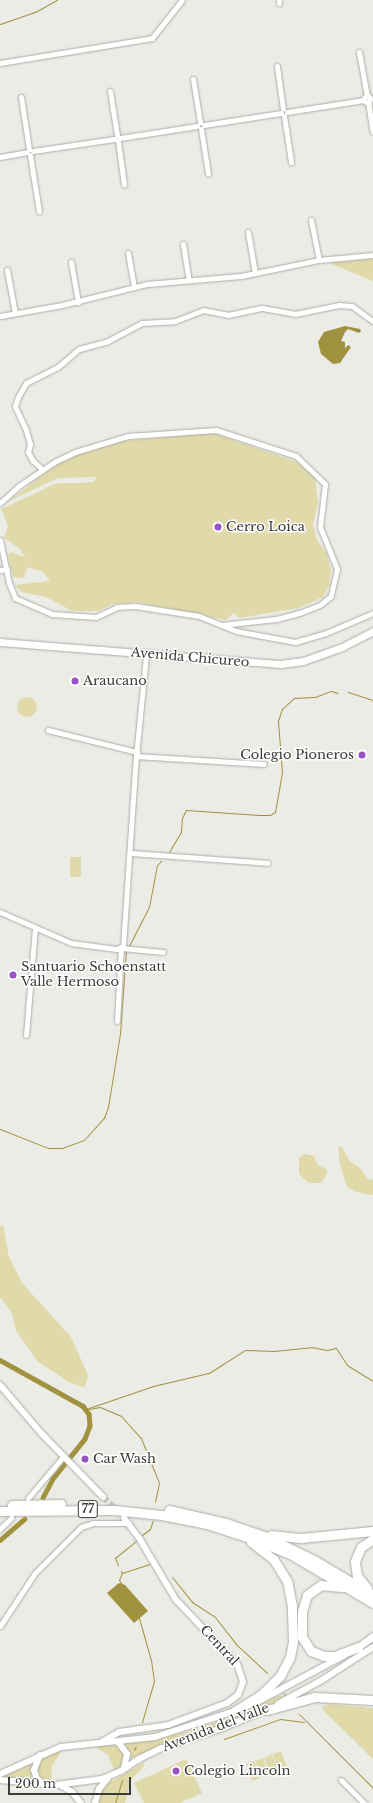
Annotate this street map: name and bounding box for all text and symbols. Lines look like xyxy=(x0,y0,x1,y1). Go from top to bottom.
place label: Cerro Loica xyxy=(226,519,305,535)
marker: Cerro Loica xyxy=(213,522,223,532)
street label: Avenida Chicureo xyxy=(130,645,250,671)
place label: Araucano xyxy=(83,673,147,689)
marker: Araucano xyxy=(70,676,80,686)
place label: Colegio Pioneros xyxy=(240,747,354,763)
marker: Colegio Pioneros xyxy=(357,750,367,760)
place label: Santuario Schoenstatt Valle Hermoso xyxy=(21,960,166,991)
marker: Santuario Schoenstatt Valle Hermoso xyxy=(8,970,18,980)
place label: Car Wash xyxy=(93,1451,157,1467)
marker: Car Wash xyxy=(80,1454,90,1464)
road number: 77 xyxy=(77,1499,99,1519)
street label: Central xyxy=(196,1623,242,1669)
street label: Avenida del Valle xyxy=(160,1700,272,1756)
place label: Colegio Lincoln xyxy=(184,1763,291,1779)
marker: Colegio Lincoln xyxy=(171,1766,181,1776)
scale bar xyxy=(10,1769,133,1795)
text: 200 m xyxy=(15,1776,56,1791)

